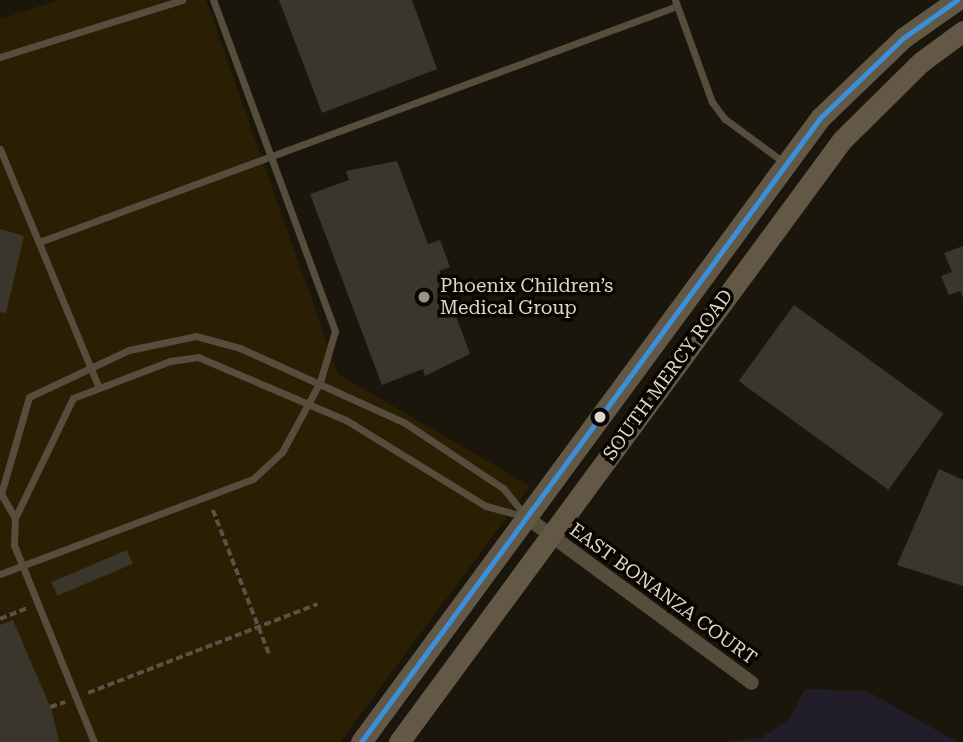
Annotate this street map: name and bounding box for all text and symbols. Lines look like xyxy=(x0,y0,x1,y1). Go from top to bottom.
place label: Phoenix Children’s Medical Group xyxy=(440,275,613,319)
street label: SOUTH MERCY ROAD xyxy=(598,285,738,465)
marker: Phoenix Children’s Medical Group xyxy=(414,287,434,307)
unlabelled marker xyxy=(593,410,607,424)
street label: EAST BONANZA COURT xyxy=(565,518,761,670)

